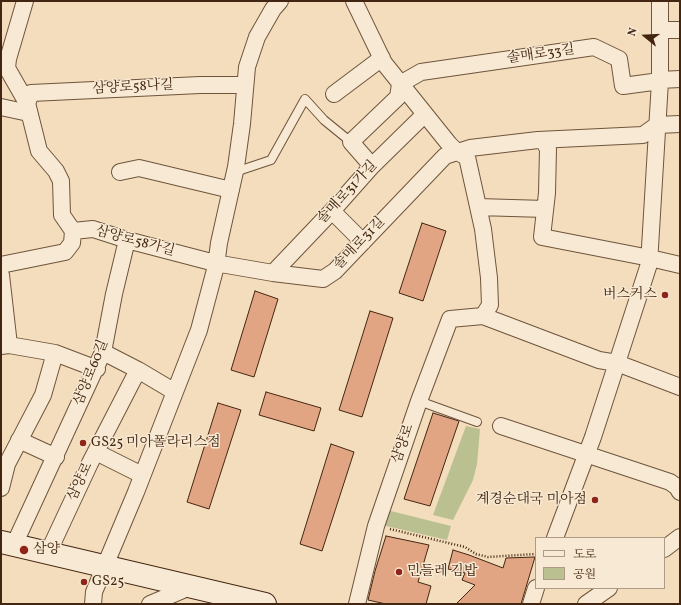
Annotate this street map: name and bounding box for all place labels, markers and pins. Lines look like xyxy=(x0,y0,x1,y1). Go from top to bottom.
place label: 버스커스 xyxy=(603,287,657,303)
marker: 버스커스 xyxy=(660,290,670,300)
place label: GS25 미아폴라리스점 xyxy=(91,435,221,451)
marker: GS25 미아폴라리스점 xyxy=(78,438,88,448)
place label: 계경순대국 미아점 xyxy=(476,492,587,508)
marker: 계경순대국 미아점 xyxy=(590,495,600,505)
place label: 삼양 xyxy=(33,542,60,558)
marker: 삼양 xyxy=(18,544,30,556)
place label: 민들레 김밥 xyxy=(407,564,477,580)
marker: 민들레 김밥 xyxy=(394,567,404,577)
place label: GS25 xyxy=(92,574,124,590)
marker: GS25 xyxy=(79,577,89,587)

